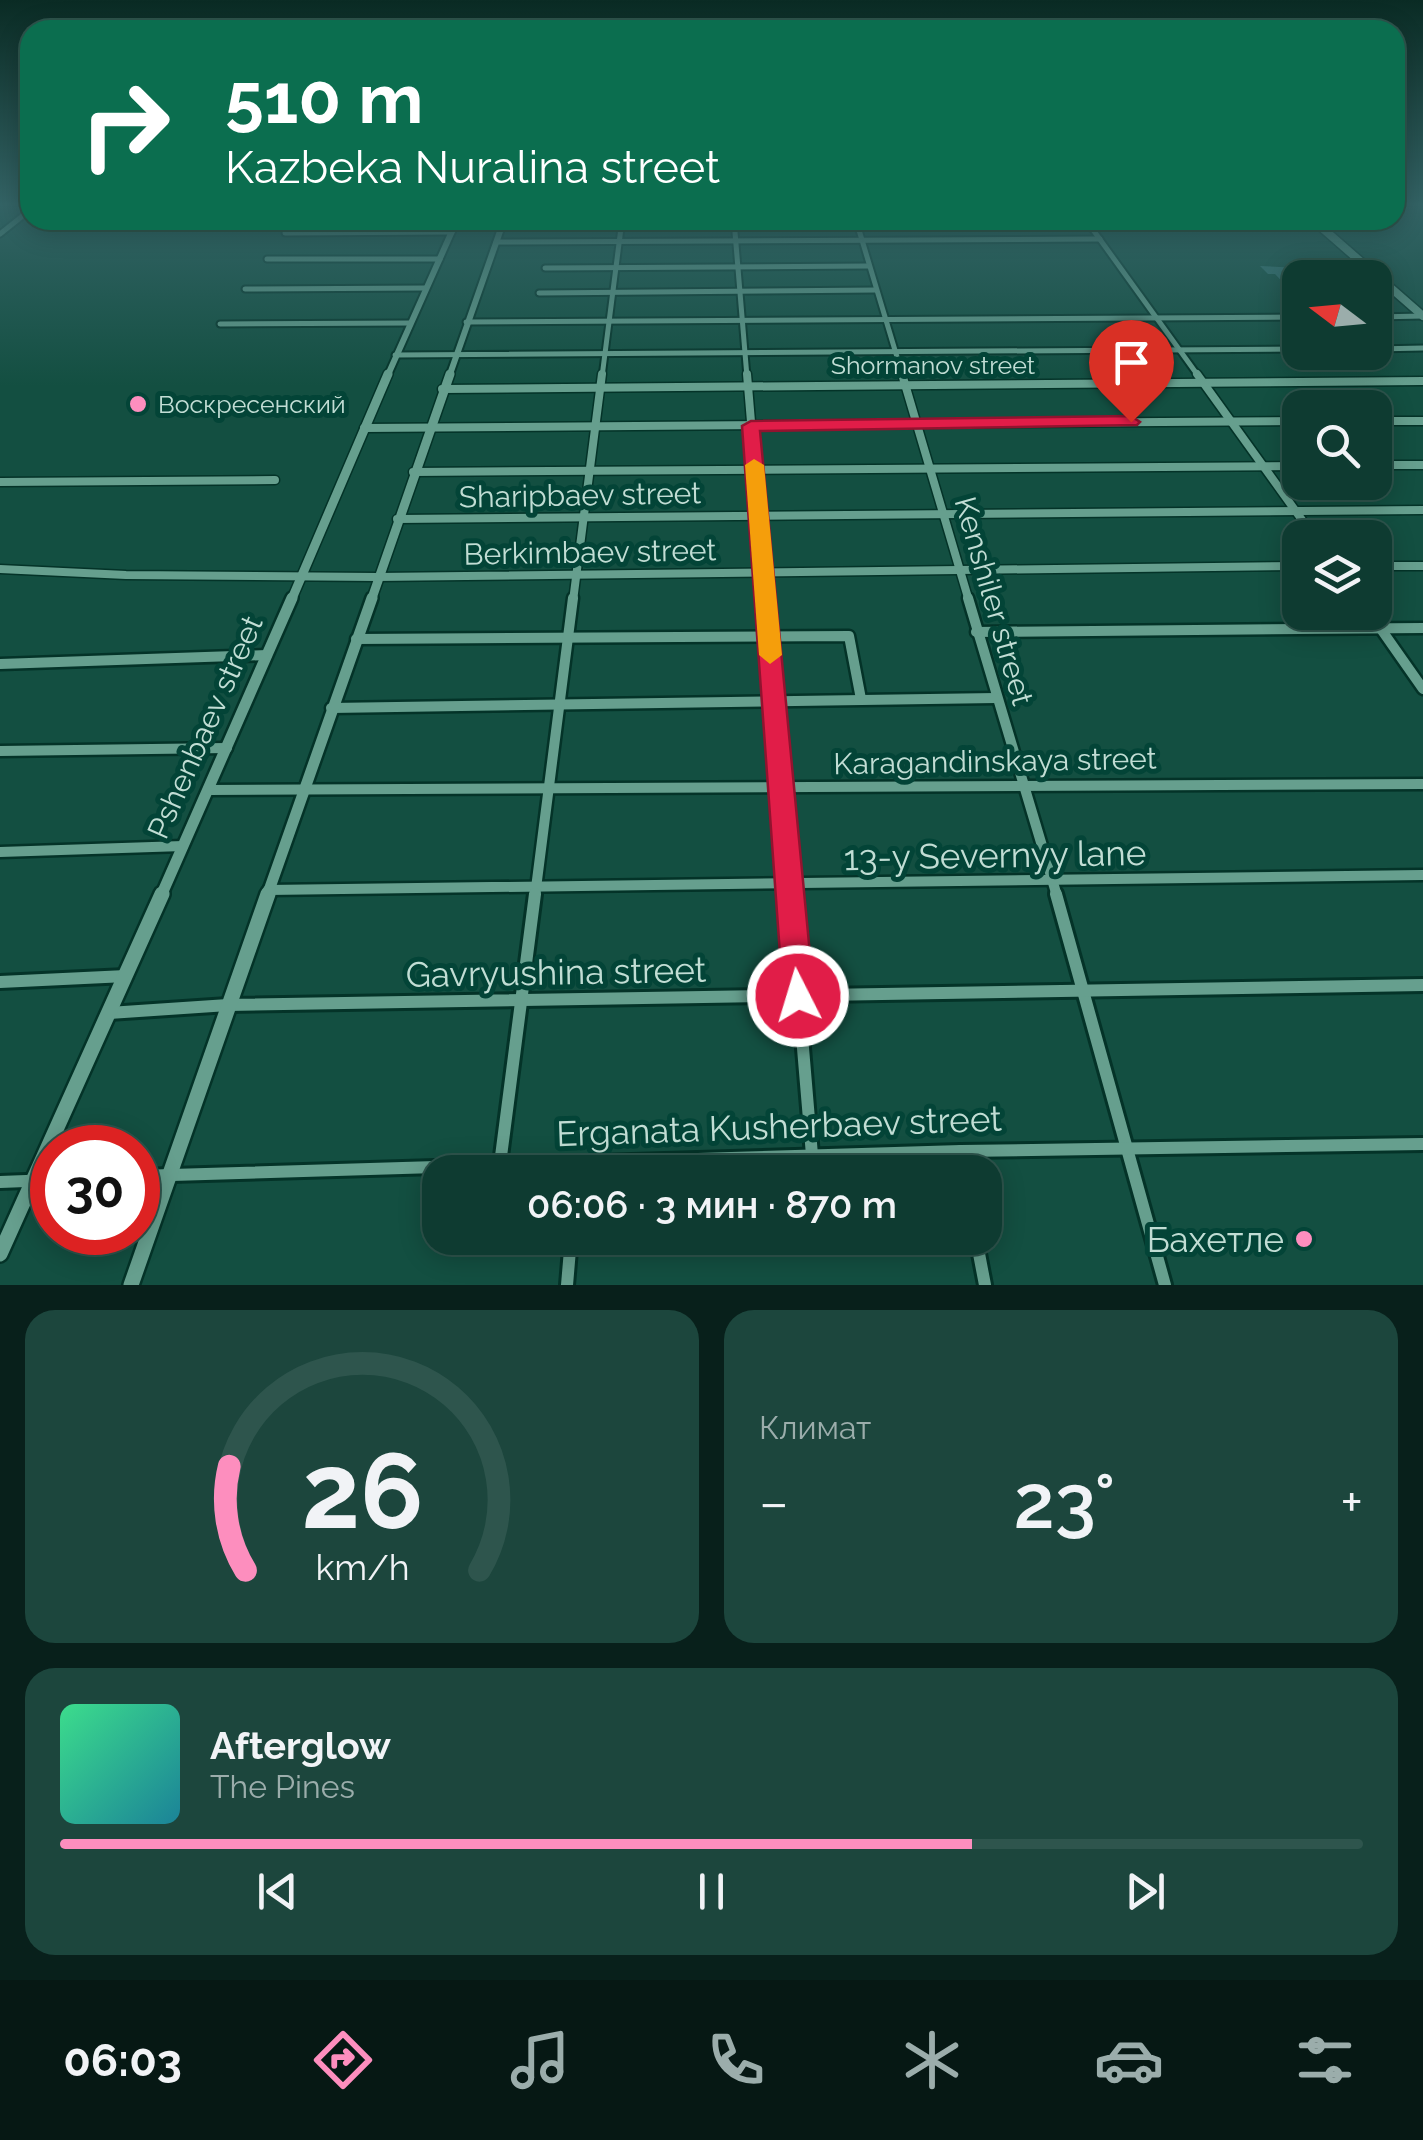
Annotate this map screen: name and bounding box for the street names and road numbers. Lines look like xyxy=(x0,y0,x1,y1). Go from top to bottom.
street label: Shormanov street xyxy=(831,350,1036,380)
street label: Sharipbaev street xyxy=(459,475,701,515)
street label: Kenshiler street xyxy=(948,493,1040,709)
street label: Berkimbaev street xyxy=(463,532,717,572)
street label: Pshenbaev street xyxy=(140,610,270,844)
street label: Karagandinskaya street xyxy=(833,741,1157,781)
street label: 13-y Severnyy lane xyxy=(843,832,1147,878)
street label: Gavryushina street xyxy=(405,949,707,995)
street label: Erganata Kusherbaev street xyxy=(555,1098,1003,1154)

